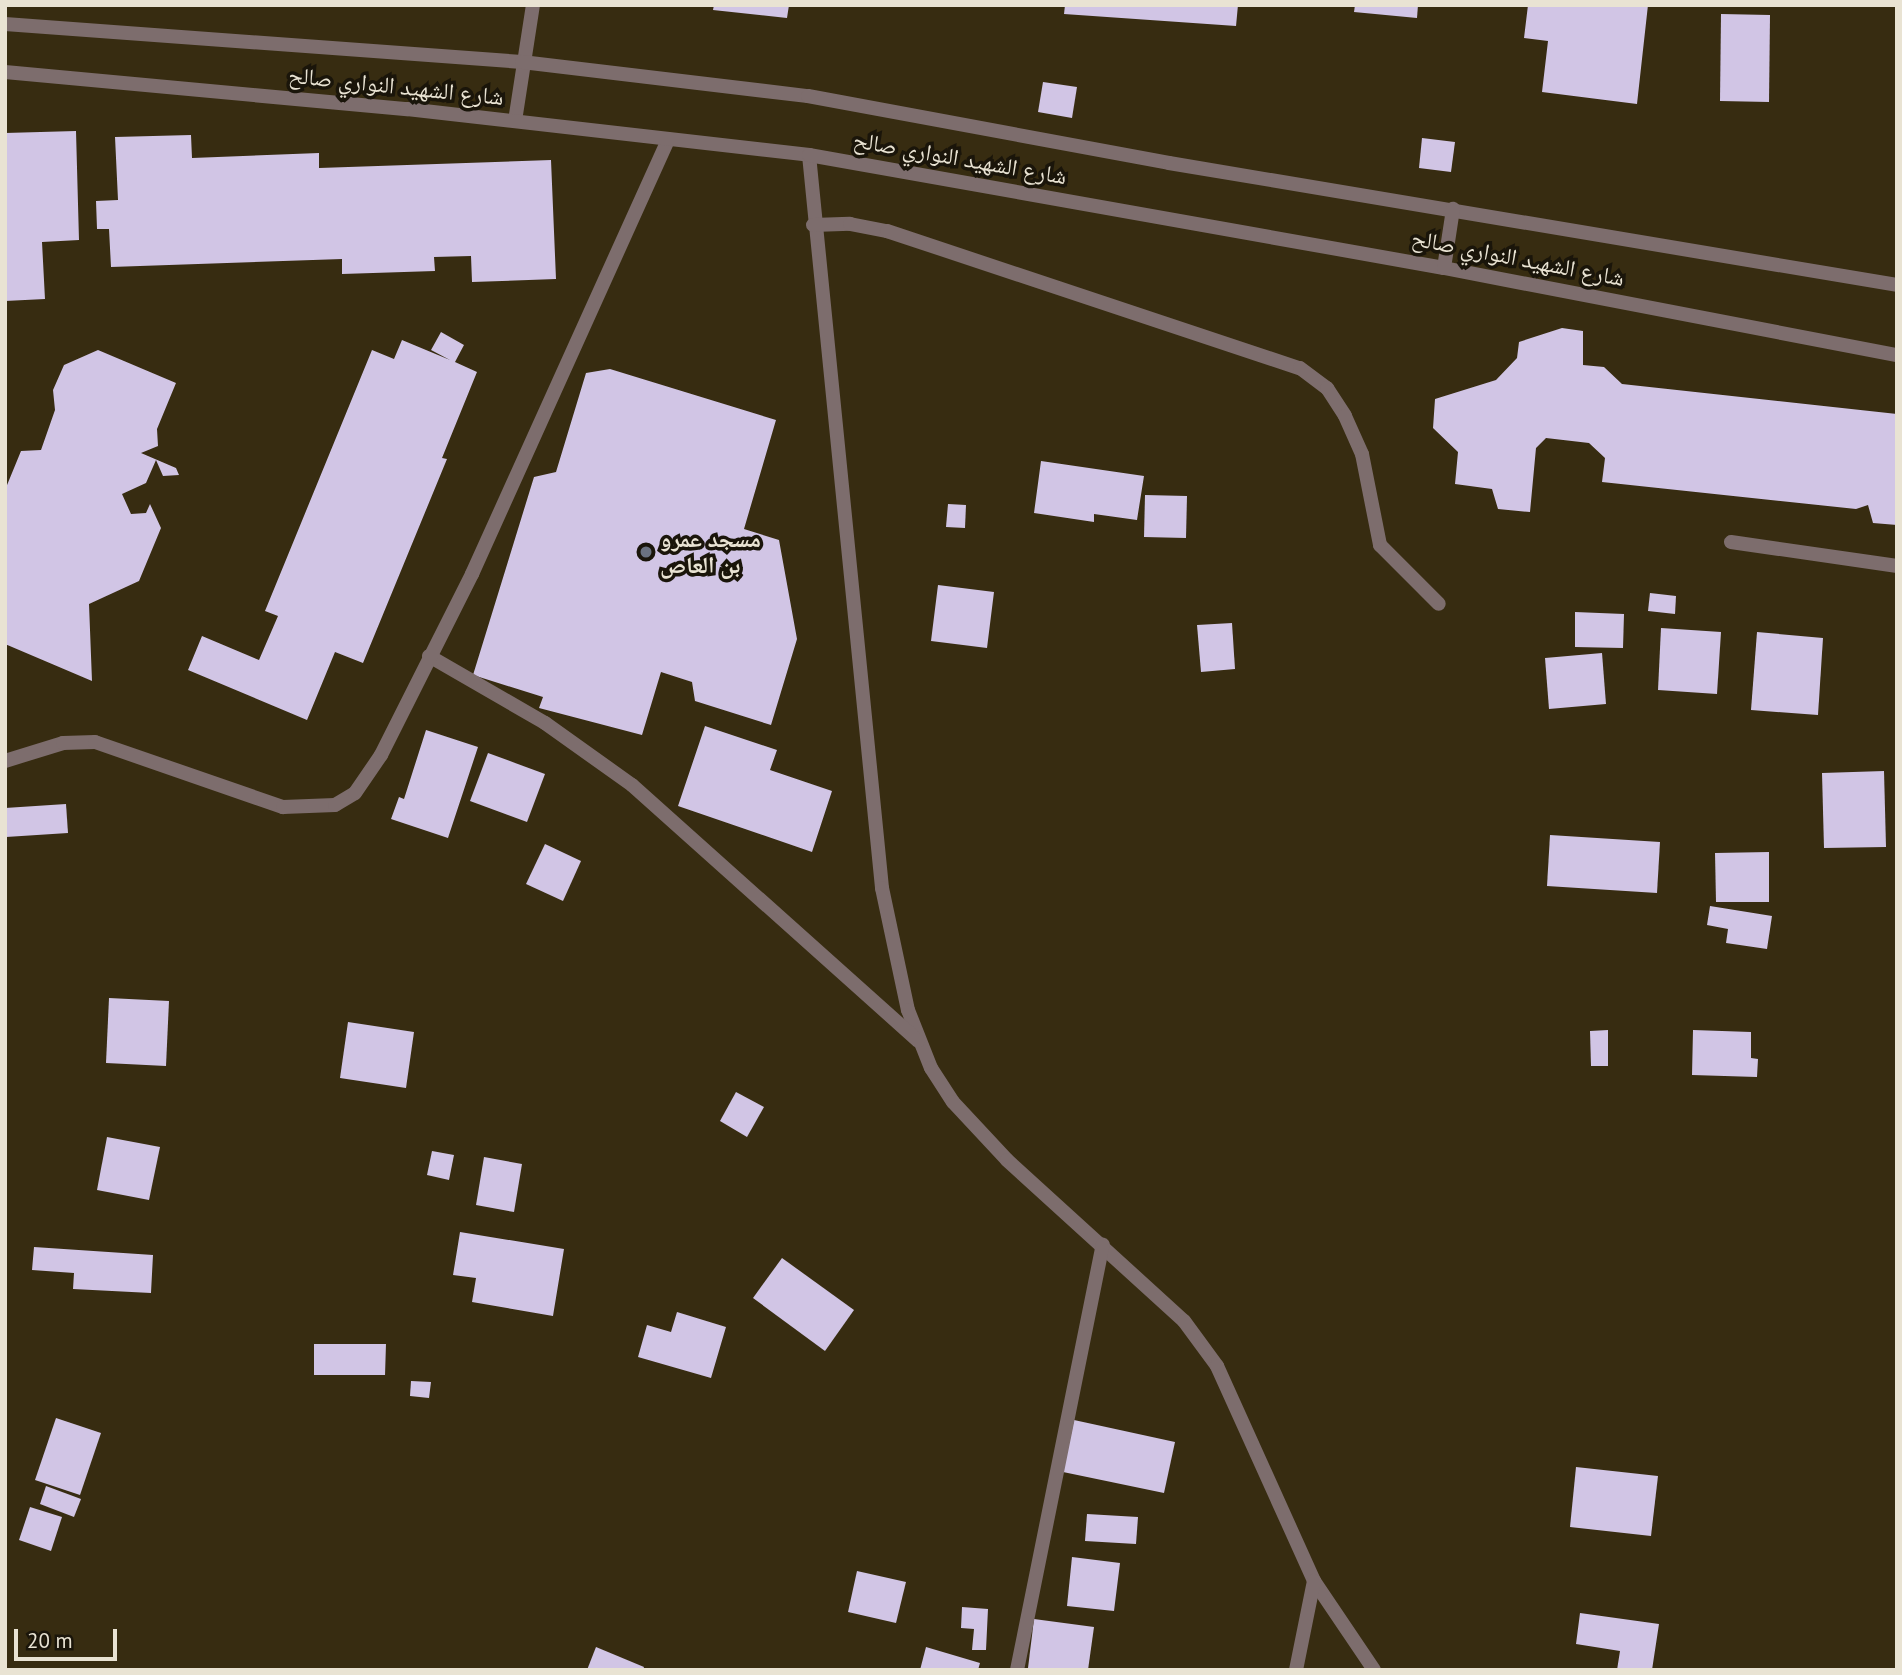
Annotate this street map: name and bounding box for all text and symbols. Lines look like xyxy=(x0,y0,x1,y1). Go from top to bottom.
street label: شارع الشهيد النواري صالح xyxy=(287,61,505,111)
street label: شارع الشهيد النواري صالح xyxy=(851,126,1069,190)
street label: شارع الشهيد النواري صالح xyxy=(1409,224,1627,292)
place label: مسجد عمرو بن العاص xyxy=(660,525,761,579)
marker: مسجد عمرو بن العاص xyxy=(638,544,654,560)
scale bar xyxy=(18,1616,121,1660)
text: 20 m xyxy=(27,1627,73,1654)

